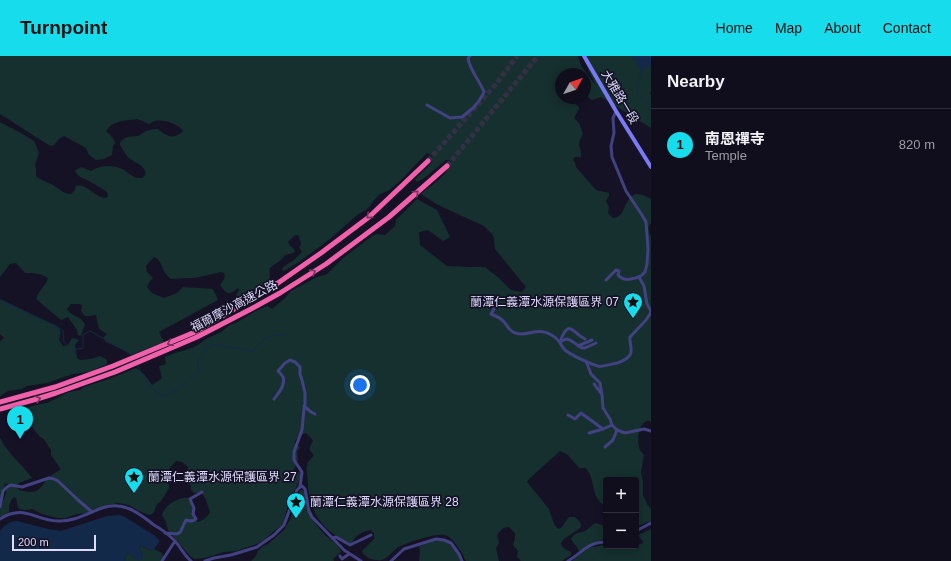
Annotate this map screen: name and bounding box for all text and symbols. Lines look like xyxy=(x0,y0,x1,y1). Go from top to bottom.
text: Turnpoint xyxy=(20,17,107,38)
text: Home xyxy=(716,20,753,36)
text: Map xyxy=(775,20,802,36)
text: About xyxy=(824,20,861,36)
text: Contact xyxy=(883,20,931,36)
north arrow xyxy=(555,68,591,104)
street label: 大雅路一段 xyxy=(599,68,641,126)
text: Nearby xyxy=(667,72,725,91)
text: 南恩禪寺 xyxy=(705,130,765,147)
text: 1 xyxy=(676,137,684,152)
text: 820 m xyxy=(899,137,935,152)
text: Temple xyxy=(705,148,747,163)
one-way arrow xyxy=(411,190,419,197)
one-way arrow xyxy=(366,212,374,219)
one-way arrow xyxy=(309,269,316,277)
street label: 福爾摩沙高速公路 xyxy=(188,277,280,335)
place icon: 蘭潭仁義潭水源保護區界 07 xyxy=(622,291,644,319)
place label: 蘭潭仁義潭水源保護區界 07 xyxy=(470,295,619,309)
one-way arrow xyxy=(167,338,174,346)
your location xyxy=(350,375,370,395)
one-way arrow xyxy=(34,395,41,404)
pin: 1 xyxy=(7,406,33,439)
place icon: 蘭潭仁義潭水源保護區界 27 xyxy=(123,466,145,494)
place label: 蘭潭仁義潭水源保護區界 27 xyxy=(148,470,297,484)
map controls xyxy=(603,477,639,549)
button: + xyxy=(603,477,639,513)
place icon: 蘭潭仁義潭水源保護區界 28 xyxy=(285,491,307,519)
place label: 蘭潭仁義潭水源保護區界 28 xyxy=(310,495,459,509)
button: − xyxy=(603,513,639,549)
scale bar xyxy=(12,533,96,552)
text: 200 m xyxy=(18,536,49,548)

